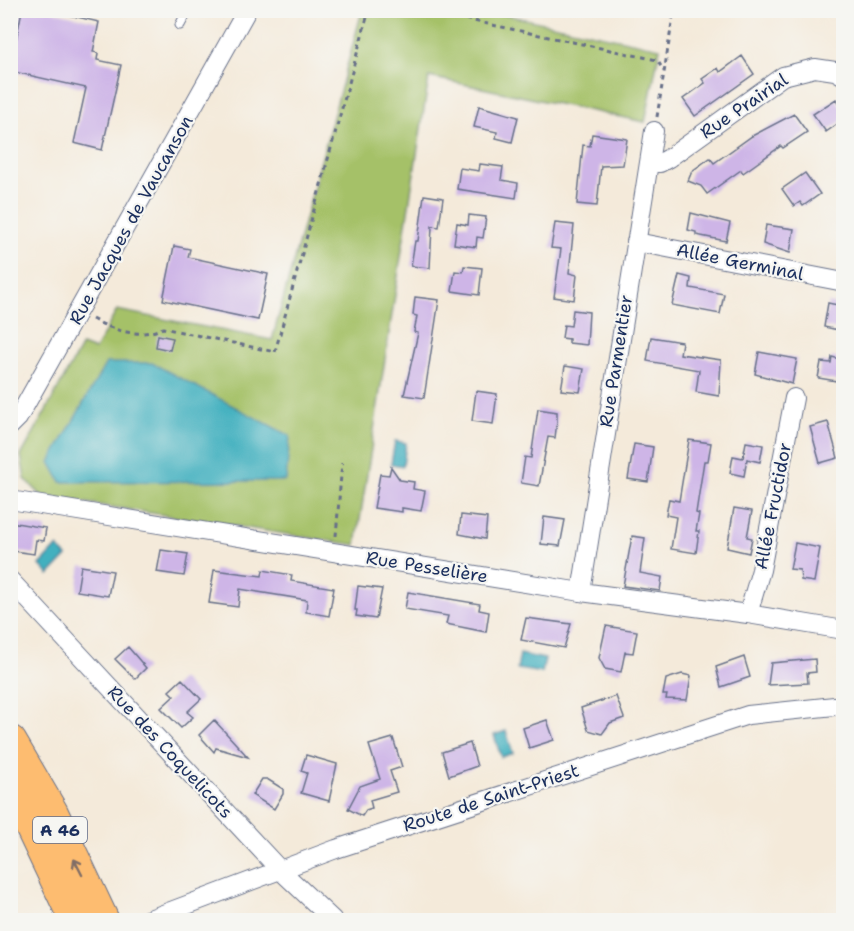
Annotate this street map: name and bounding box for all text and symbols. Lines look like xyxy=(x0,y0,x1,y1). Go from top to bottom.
street label: Rue Prairial xyxy=(695,67,793,144)
street label: Rue Jacques de Vaucanson xyxy=(63,111,199,329)
street label: Allée Germinal xyxy=(674,238,806,286)
street label: Rue Parmentier xyxy=(594,293,638,429)
street label: Allée Fructidor xyxy=(749,440,797,572)
street label: Rue Pesselière xyxy=(364,546,490,588)
street label: Rue des Coquelicots xyxy=(102,680,238,824)
street label: Route de Saint-Priest xyxy=(400,758,582,838)
road number: A 46 xyxy=(33,817,87,843)
one-way arrow xyxy=(72,858,84,876)

